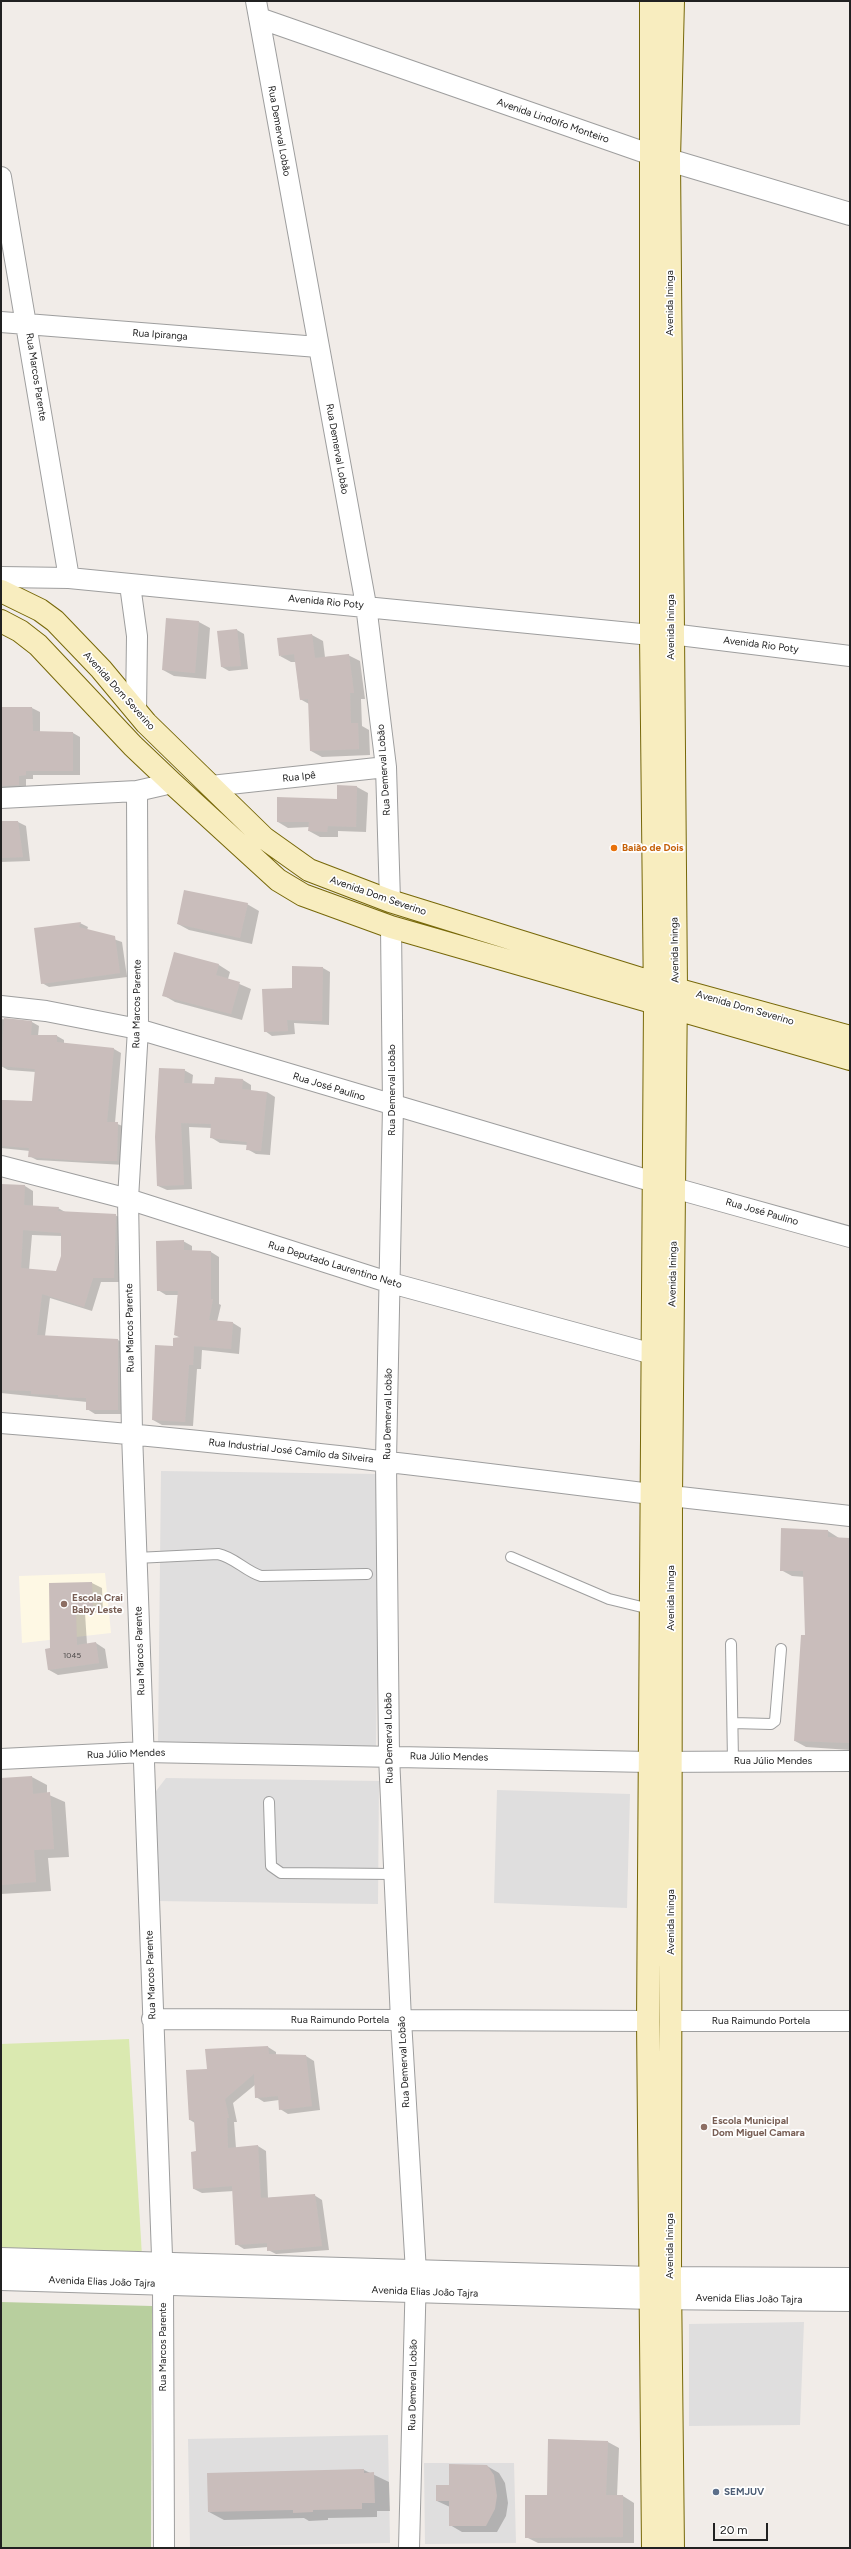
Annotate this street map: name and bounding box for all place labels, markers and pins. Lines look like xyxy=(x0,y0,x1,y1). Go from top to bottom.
place label: Baião de Dois xyxy=(622,842,683,854)
marker: Baião de Dois xyxy=(609,843,619,853)
place label: Escola Crai Baby Leste xyxy=(72,1592,123,1616)
marker: Escola Crai Baby Leste xyxy=(59,1599,69,1609)
place label: Escola Municipal Dom Miguel Camara xyxy=(712,2115,805,2138)
marker: Escola Municipal Dom Miguel Camara xyxy=(699,2122,709,2132)
place label: SEMJUV xyxy=(724,2486,764,2498)
marker: SEMJUV xyxy=(711,2487,721,2497)

